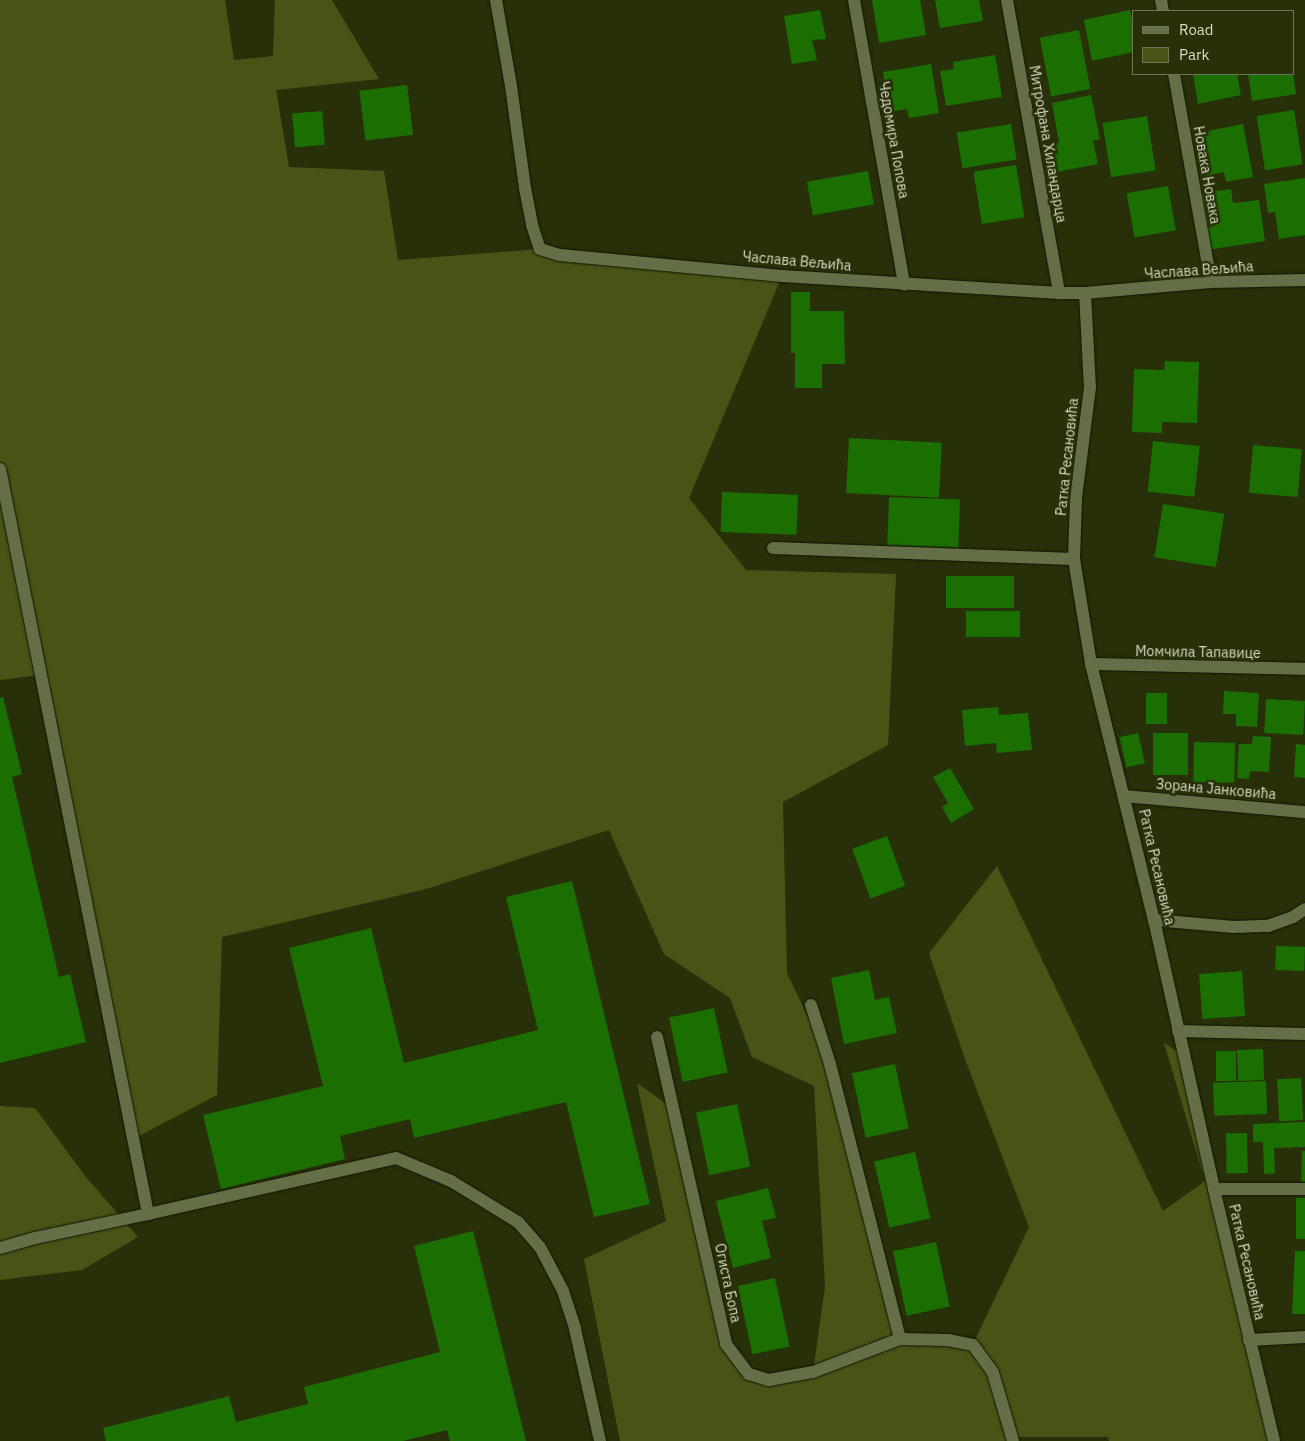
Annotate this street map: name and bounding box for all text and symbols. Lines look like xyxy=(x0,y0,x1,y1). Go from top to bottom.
legend xyxy=(1132,10,1295,75)
text: Road xyxy=(1179,20,1214,39)
text: Park xyxy=(1179,45,1209,64)
street label: Митрофана Хиландарца xyxy=(1026,64,1070,224)
street label: Чедомира Попова xyxy=(875,80,913,200)
street label: Новака Новака xyxy=(1190,125,1224,225)
street label: Часлава Вељића xyxy=(742,248,852,274)
street label: Часлава Вељића xyxy=(1144,258,1254,282)
street label: Ратка Ресановића xyxy=(1052,397,1082,517)
street label: Момчила Тапавице xyxy=(1135,643,1261,661)
street label: Зорана Јанковића xyxy=(1155,775,1277,803)
street label: Ратка Ресановића xyxy=(1135,807,1179,927)
street label: Ратка Ресановића xyxy=(1225,1202,1269,1322)
street label: Огиста Бопа xyxy=(711,1242,745,1324)

